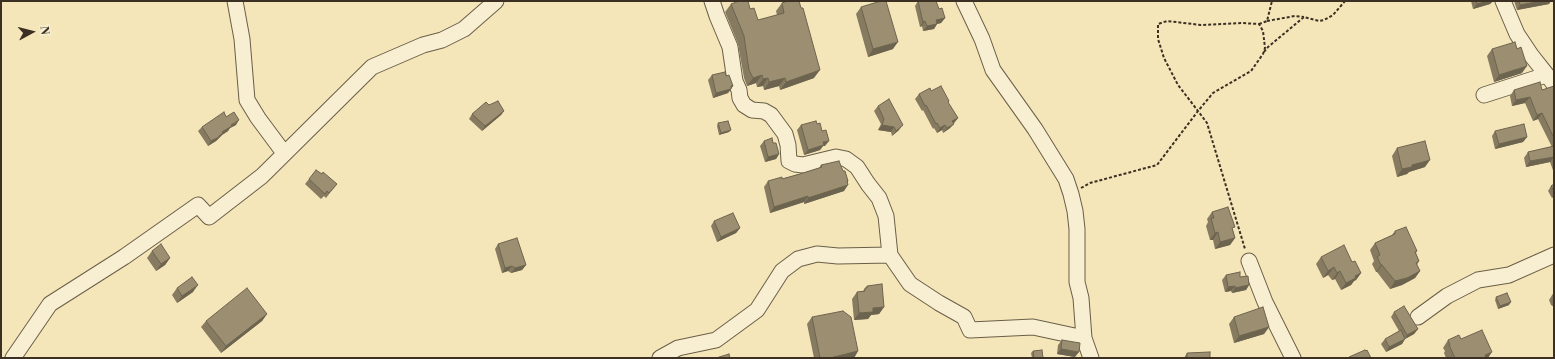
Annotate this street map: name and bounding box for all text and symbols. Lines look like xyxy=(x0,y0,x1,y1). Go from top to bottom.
north arrow xyxy=(12,12,52,52)
text: N xyxy=(36,25,51,36)

